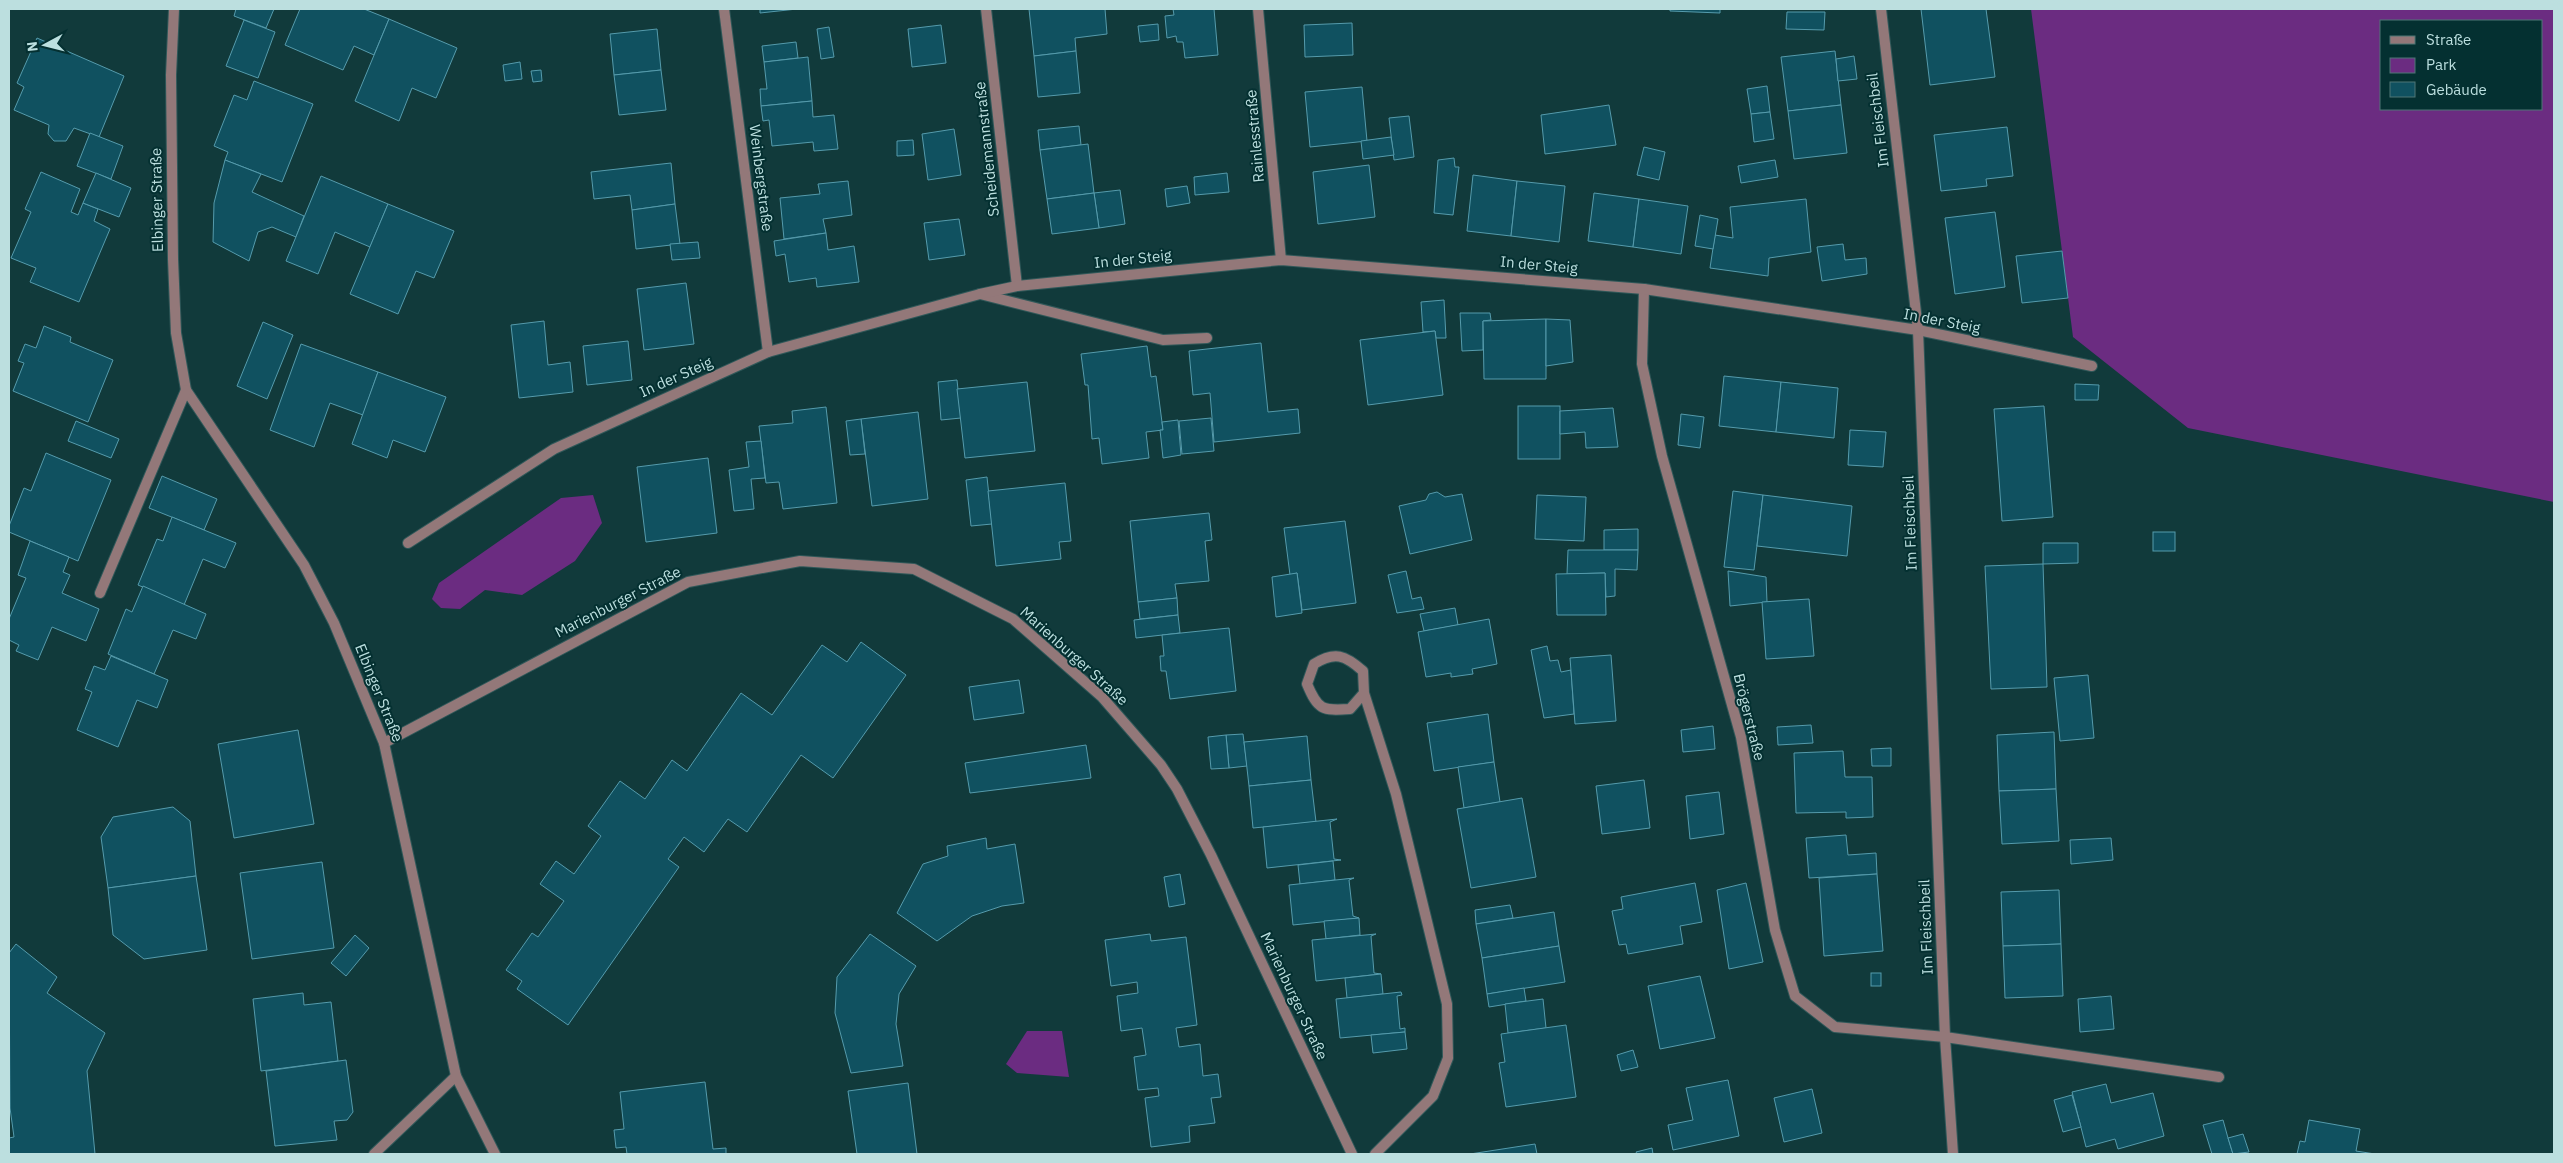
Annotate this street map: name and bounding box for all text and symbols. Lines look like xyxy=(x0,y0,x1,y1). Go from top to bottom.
north arrow xyxy=(20,20,70,70)
legend xyxy=(2380,20,2543,110)
text: Straße xyxy=(2426,30,2471,49)
text: N xyxy=(23,40,42,53)
text: Park xyxy=(2426,55,2456,74)
street label: Im Fleischbeil xyxy=(1862,72,1893,168)
text: Gebäude xyxy=(2426,80,2487,99)
street label: Scheidemannstraße xyxy=(970,81,1003,217)
street label: Rainlesstraße xyxy=(1241,89,1268,183)
street label: Weinbergstraße xyxy=(746,123,777,232)
street label: Elbinger Straße xyxy=(146,148,167,252)
street label: In der Steig xyxy=(1093,245,1173,272)
street label: In der Steig xyxy=(1499,252,1579,277)
street label: In der Steig xyxy=(1902,304,1982,337)
street label: In der Steig xyxy=(636,352,715,401)
street label: Im Fleischbeil xyxy=(1898,475,1921,571)
street label: Marienburger Straße xyxy=(552,562,684,642)
street label: Marienburger Straße xyxy=(1016,602,1132,709)
street label: Elbinger Straße xyxy=(351,641,408,745)
street label: Brögerstraße xyxy=(1730,671,1769,762)
street label: Im Fleischbeil xyxy=(1914,879,1937,975)
street label: Marienburger Straße xyxy=(1256,929,1332,1063)

